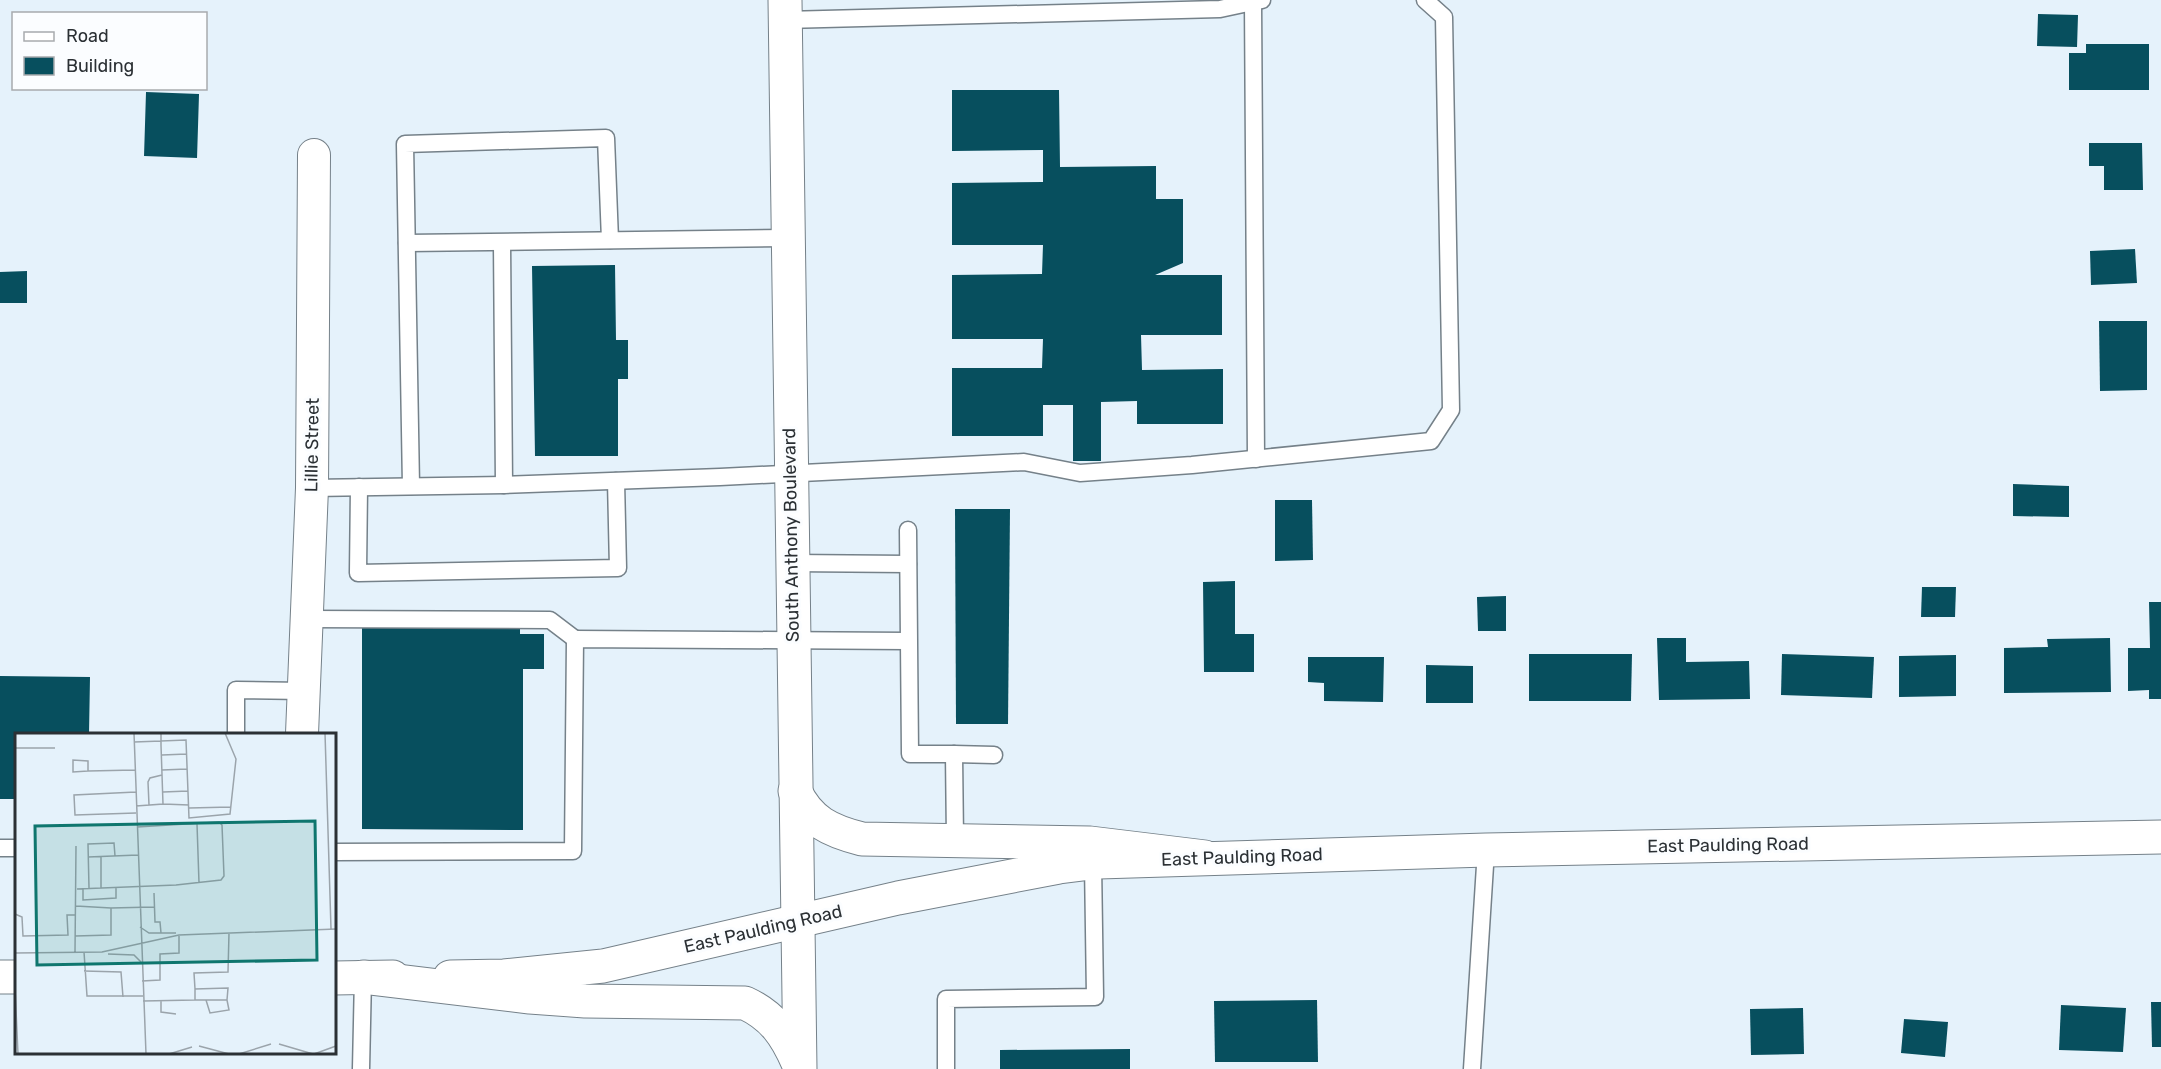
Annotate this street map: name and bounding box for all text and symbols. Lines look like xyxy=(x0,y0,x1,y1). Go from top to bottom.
legend xyxy=(12,12,207,90)
text: Road xyxy=(66,25,109,47)
text: Building xyxy=(66,55,134,77)
street label: Lillie Street xyxy=(300,398,324,492)
street label: South Anthony Boulevard xyxy=(778,428,804,642)
inset map xyxy=(15,733,336,1054)
street label: East Paulding Road xyxy=(1647,833,1809,857)
street label: East Paulding Road xyxy=(1161,843,1323,871)
street label: East Paulding Road xyxy=(682,900,844,958)

